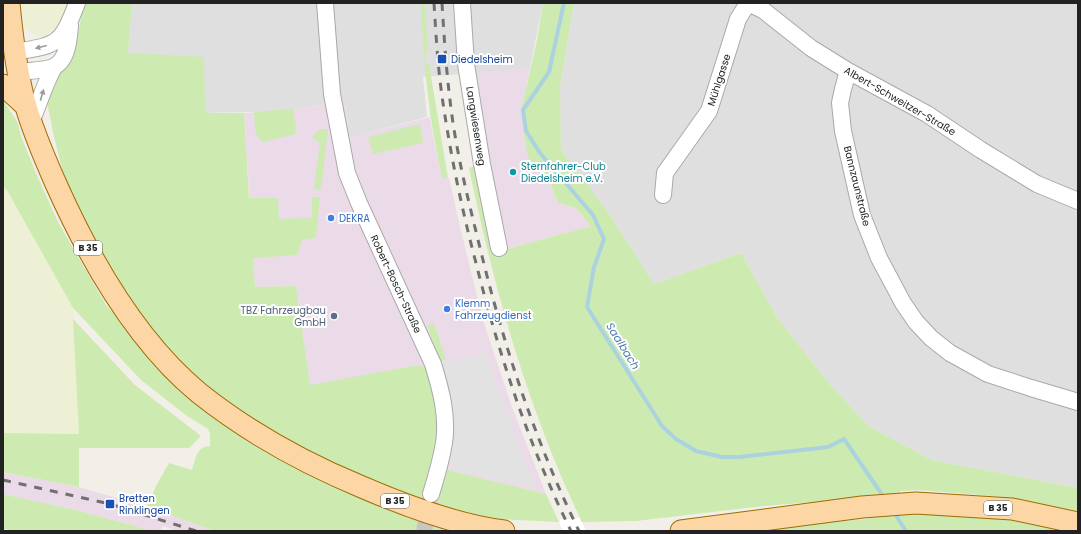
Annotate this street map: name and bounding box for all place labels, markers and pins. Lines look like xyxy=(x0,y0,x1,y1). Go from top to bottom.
place label: Diedelsheim xyxy=(451,52,513,67)
marker: Diedelsheim xyxy=(436,53,448,65)
place label: Sternfahrer-Club Diedelsheim e.V. xyxy=(521,159,606,186)
marker: Sternfahrer-Club Diedelsheim e.V. xyxy=(508,167,518,177)
place label: DEKRA xyxy=(339,211,370,226)
marker: DEKRA xyxy=(326,213,336,223)
place label: Klemm Fahrzeugdienst xyxy=(455,296,532,323)
place label: TBZ Fahrzeugbau GmbH xyxy=(241,303,326,330)
marker: Klemm Fahrzeugdienst xyxy=(442,304,452,314)
marker: TBZ Fahrzeugbau GmbH xyxy=(329,311,339,321)
place label: Bretten Rinklingen xyxy=(119,491,170,518)
marker: Bretten Rinklingen xyxy=(104,498,116,510)

